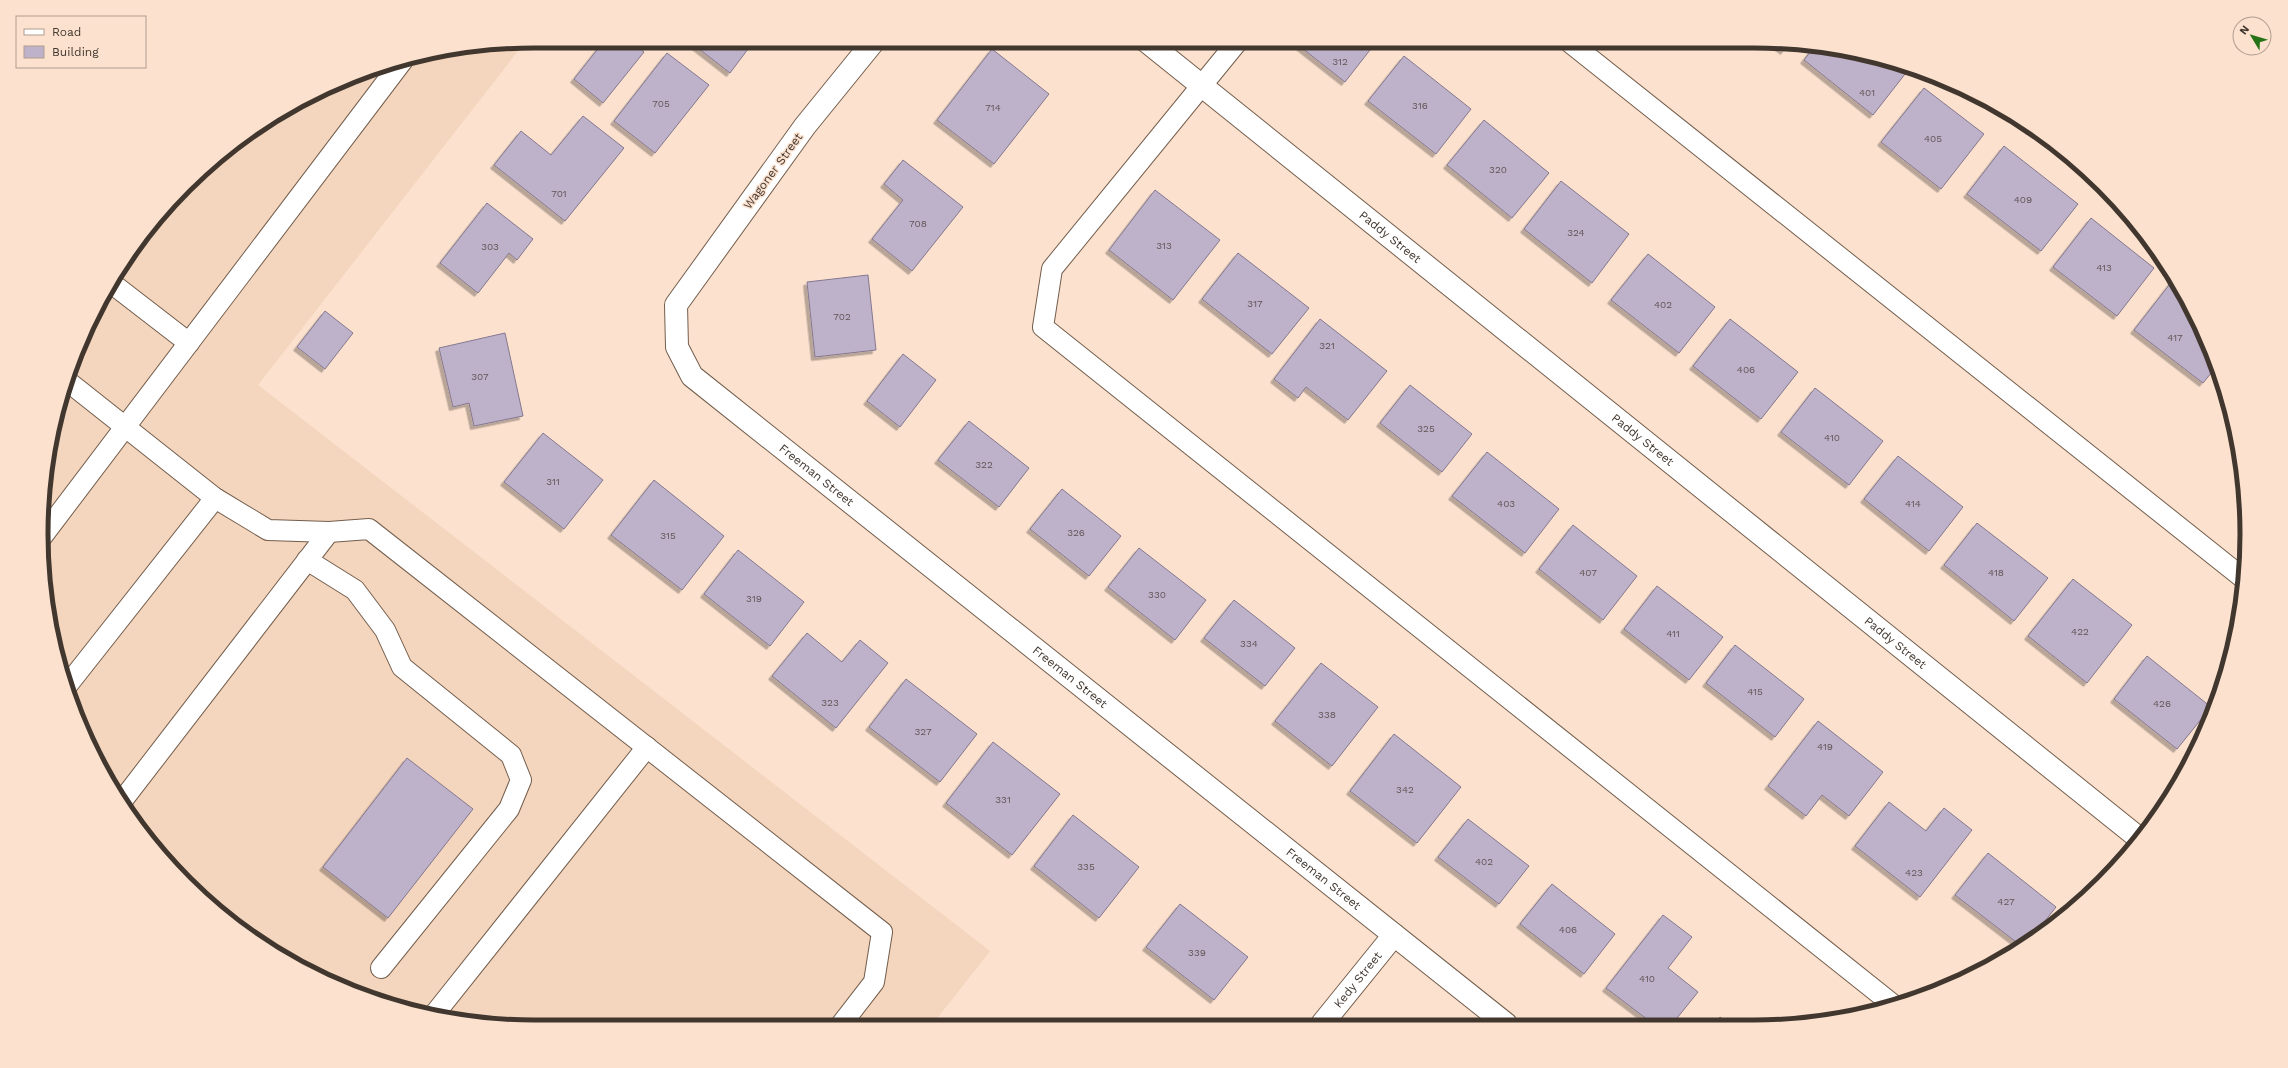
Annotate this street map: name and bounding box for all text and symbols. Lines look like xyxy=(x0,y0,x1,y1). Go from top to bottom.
legend xyxy=(16,16,146,68)
north arrow xyxy=(2232,16,2272,56)
text: N xyxy=(2237,23,2252,37)
text: Road xyxy=(52,25,81,39)
text: Building xyxy=(52,45,99,59)
house number: 312 xyxy=(1332,56,1348,67)
house number: 401 xyxy=(1859,87,1875,98)
house number: 705 xyxy=(652,98,670,109)
house number: 316 xyxy=(1412,100,1428,111)
house number: 714 xyxy=(985,102,1001,113)
street label: Wagoner Street xyxy=(741,130,805,212)
house number: 405 xyxy=(1924,133,1942,144)
house number: 320 xyxy=(1489,164,1507,175)
house number: 701 xyxy=(551,188,567,199)
house number: 409 xyxy=(2014,194,2032,205)
street label: Paddy Street xyxy=(1356,208,1424,266)
house number: 708 xyxy=(909,218,927,229)
house number: 324 xyxy=(1567,227,1585,238)
house number: 313 xyxy=(1156,240,1172,251)
house number: 303 xyxy=(481,241,499,252)
house number: 413 xyxy=(2096,262,2112,273)
house number: 317 xyxy=(1247,298,1263,309)
house number: 402 xyxy=(1654,299,1672,310)
house number: 702 xyxy=(833,311,851,322)
house number: 417 xyxy=(2167,332,2183,343)
house number: 321 xyxy=(1319,340,1335,351)
house number: 406 xyxy=(1737,364,1755,375)
house number: 307 xyxy=(471,371,489,382)
street label: Paddy Street xyxy=(1609,411,1676,469)
house number: 325 xyxy=(1417,423,1435,434)
house number: 410 xyxy=(1824,432,1840,443)
street label: Freeman Street xyxy=(776,441,857,509)
house number: 322 xyxy=(975,459,993,470)
house number: 311 xyxy=(546,476,560,487)
house number: 403 xyxy=(1497,498,1515,509)
house number: 414 xyxy=(1905,498,1921,509)
house number: 326 xyxy=(1067,527,1085,538)
house number: 315 xyxy=(660,530,676,541)
house number: 407 xyxy=(1579,567,1597,578)
house number: 418 xyxy=(1988,567,2004,578)
house number: 330 xyxy=(1148,589,1166,600)
house number: 319 xyxy=(746,593,762,604)
street label: Paddy Street xyxy=(1862,614,1929,672)
house number: 422 xyxy=(2071,626,2089,637)
house number: 411 xyxy=(1666,628,1680,639)
house number: 334 xyxy=(1240,638,1258,649)
street label: Freeman Street xyxy=(1030,643,1110,711)
house number: 415 xyxy=(1747,686,1763,697)
house number: 323 xyxy=(821,697,839,708)
house number: 426 xyxy=(2153,698,2171,709)
house number: 338 xyxy=(1318,709,1336,720)
house number: 327 xyxy=(914,726,932,737)
house number: 419 xyxy=(1817,741,1833,752)
house number: 342 xyxy=(1396,784,1414,795)
house number: 331 xyxy=(995,794,1011,805)
street label: Freeman Street xyxy=(1283,845,1364,913)
house number: 402 xyxy=(1475,856,1493,867)
house number: 335 xyxy=(1077,861,1095,872)
house number: 423 xyxy=(1905,867,1923,878)
house number: 427 xyxy=(1997,896,2015,907)
house number: 406 xyxy=(1559,924,1577,935)
house number: 339 xyxy=(1188,947,1206,958)
street label: Kedy Street xyxy=(1331,949,1385,1011)
house number: 410 xyxy=(1639,973,1655,984)

